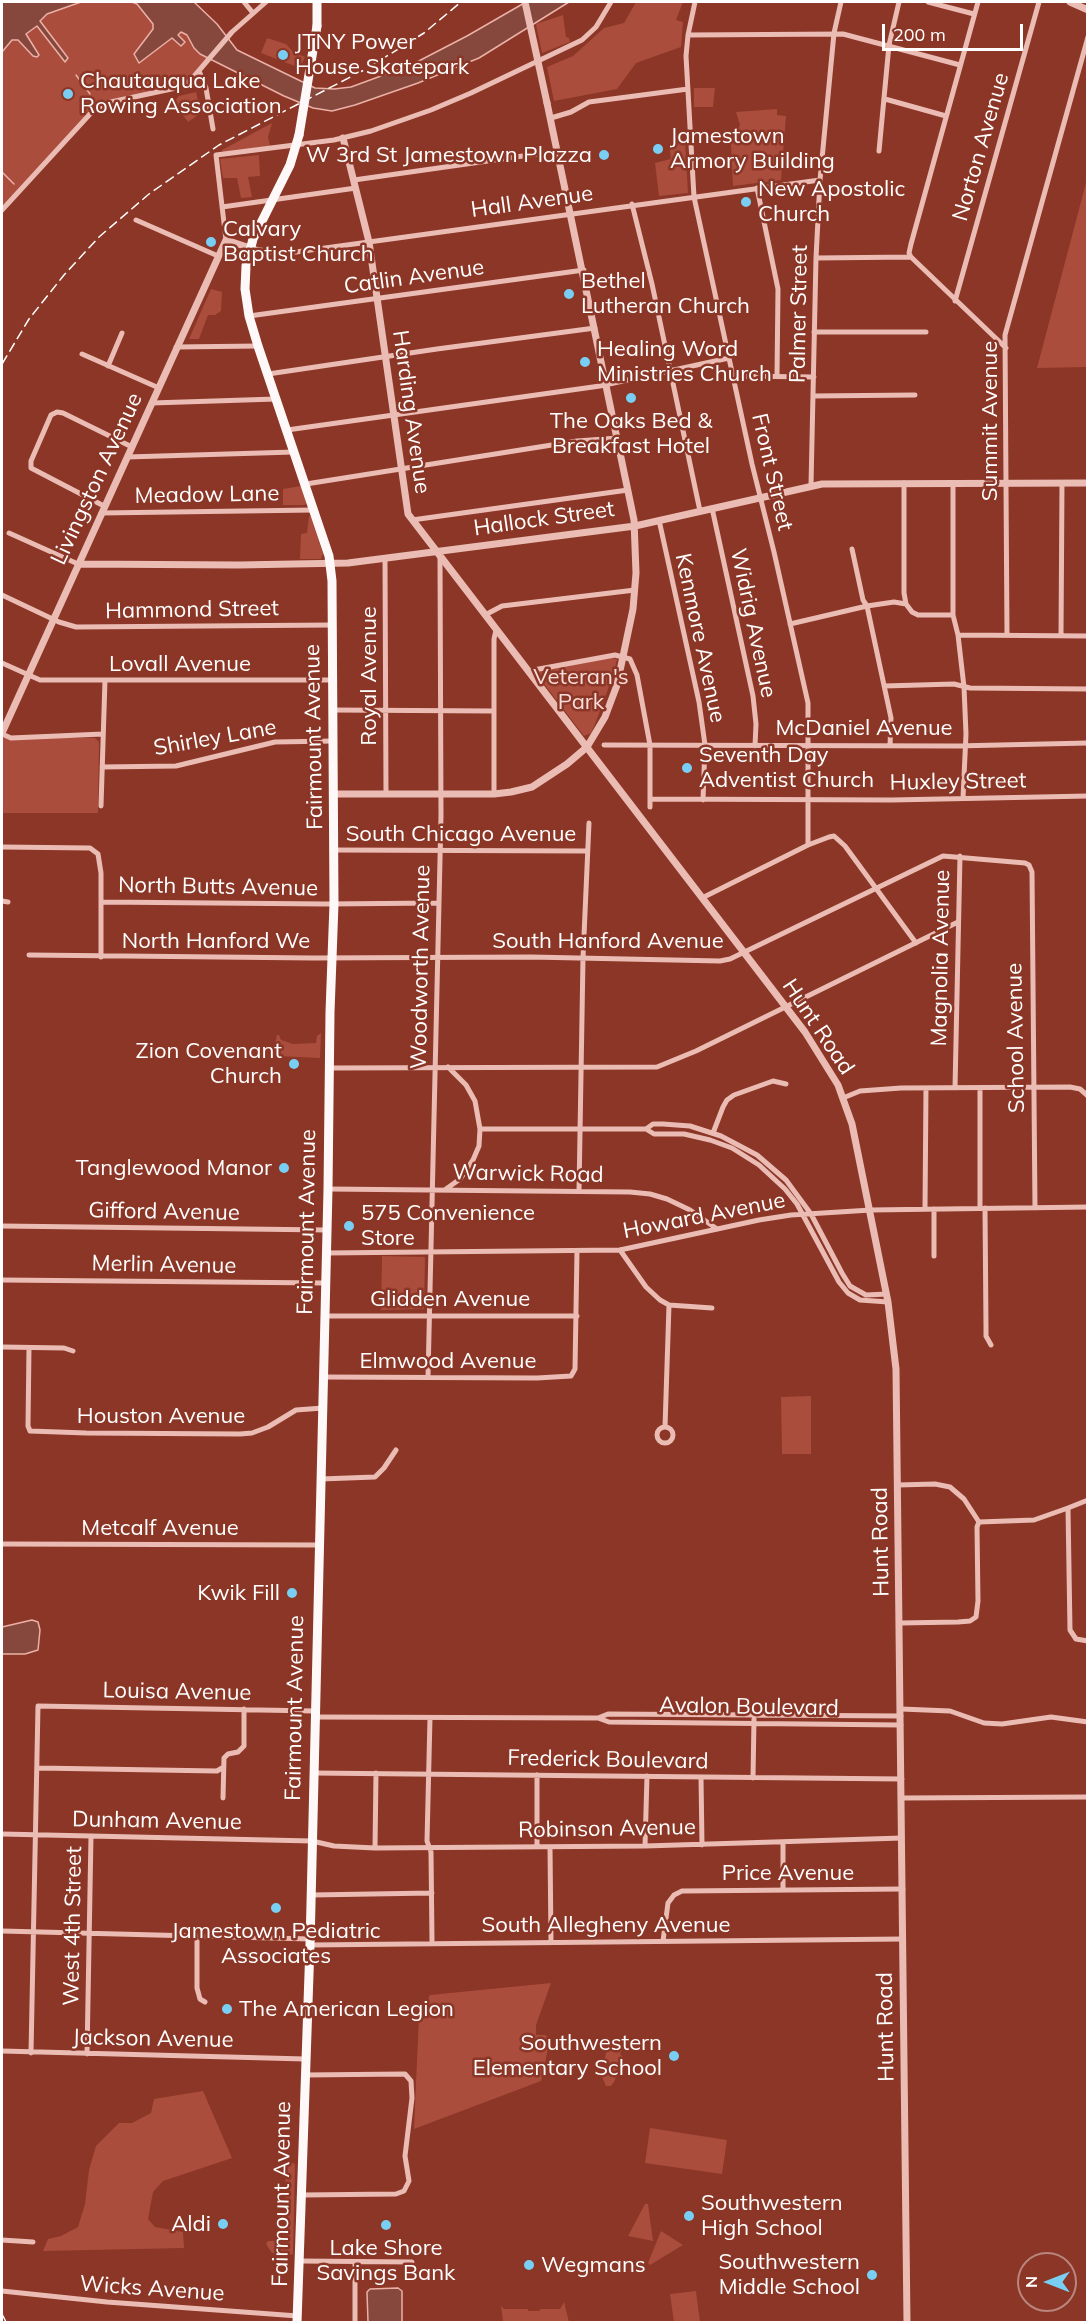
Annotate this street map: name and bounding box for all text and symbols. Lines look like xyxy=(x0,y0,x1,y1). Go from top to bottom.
scale bar xyxy=(885,12,1026,50)
text: 200 m xyxy=(893,23,946,46)
place label: JTNY Power House Skatepark xyxy=(295,29,469,80)
marker: JTNY Power House Skatepark xyxy=(276,48,290,62)
place label: Chautauqua Lake Rowing Association xyxy=(80,68,282,119)
street label: Norton Avenue xyxy=(947,70,1015,224)
marker: Chautauqua Lake Rowing Association xyxy=(61,87,75,101)
place label: Jamestown Armory Building xyxy=(670,123,835,174)
place label: W 3rd St Jamestown Plazza xyxy=(306,142,592,168)
marker: Jamestown Armory Building xyxy=(651,142,665,156)
marker: W 3rd St Jamestown Plazza xyxy=(597,148,611,162)
place label: New Apostolic Church xyxy=(758,176,905,228)
street label: Hall Avenue xyxy=(469,180,595,224)
marker: New Apostolic Church xyxy=(739,195,753,209)
place label: Calvary Baptist Church xyxy=(223,216,374,268)
marker: Calvary Baptist Church xyxy=(204,235,218,249)
street label: Palmer Street xyxy=(785,245,813,383)
street label: Catlin Avenue xyxy=(342,254,486,300)
place label: Bethel Lutheran Church xyxy=(581,268,750,320)
marker: Bethel Lutheran Church xyxy=(562,287,576,301)
street label: Harding Avenue xyxy=(386,329,436,495)
place label: Healing Word Ministries Church xyxy=(597,336,772,388)
street label: Summit Avenue xyxy=(977,341,1003,501)
marker: Healing Word Ministries Church xyxy=(578,355,592,369)
street label: Livingston Avenue xyxy=(46,389,148,569)
marker: The Oaks Bed & Breakfast Hotel xyxy=(624,391,638,405)
place label: The Oaks Bed & Breakfast Hotel xyxy=(550,408,712,460)
street label: Front Street xyxy=(746,411,798,533)
street label: Meadow Lane xyxy=(135,481,279,509)
street label: Hallock Street xyxy=(472,496,616,542)
street label: Widrig Avenue xyxy=(724,546,782,700)
street label: Kenmore Avenue xyxy=(669,551,731,725)
street label: Hammond Street xyxy=(105,595,279,625)
street label: Royal Avenue xyxy=(356,606,382,746)
street label: Fairmount Avenue xyxy=(299,644,329,830)
street label: Lovall Avenue xyxy=(109,651,251,677)
park label: Veteran's Park xyxy=(533,664,629,716)
street label: Shirley Lane xyxy=(151,714,279,762)
street label: McDaniel Avenue xyxy=(775,715,953,741)
place label: Seventh Day Adventist Church xyxy=(699,742,874,794)
marker: Seventh Day Adventist Church xyxy=(680,761,694,775)
street label: Huxley Street xyxy=(889,768,1027,796)
street label: South Chicago Avenue xyxy=(346,821,576,847)
street label: Woodworth Avenue xyxy=(406,865,436,1069)
street label: Magnolia Avenue xyxy=(926,869,956,1047)
street label: North Butts Avenue xyxy=(118,872,318,902)
street label: North Hanford We xyxy=(122,928,310,954)
street label: South Hanford Avenue xyxy=(492,928,724,954)
street label: School Avenue xyxy=(1001,963,1031,1113)
street label: Hunt Road xyxy=(776,974,860,1080)
place label: Zion Covenant Church xyxy=(136,1038,282,1090)
marker: Zion Covenant Church xyxy=(287,1057,301,1071)
street label: Fairmount Avenue xyxy=(292,1129,322,1315)
place label: Tanglewood Manor xyxy=(75,1155,272,1181)
street label: Warwick Road xyxy=(452,1159,604,1189)
marker: Tanglewood Manor xyxy=(277,1161,291,1175)
street label: Howard Avenue xyxy=(621,1187,787,1245)
street label: Gifford Avenue xyxy=(88,1197,240,1227)
place label: 575 Convenience Store xyxy=(361,1200,535,1252)
marker: 575 Convenience Store xyxy=(342,1219,356,1233)
street label: Merlin Avenue xyxy=(91,1251,237,1279)
street label: Glidden Avenue xyxy=(370,1286,530,1312)
street label: Elmwood Avenue xyxy=(359,1348,537,1374)
street label: Houston Avenue xyxy=(77,1403,245,1429)
street label: Hunt Road xyxy=(867,1487,895,1597)
street label: Metcalf Avenue xyxy=(81,1515,239,1541)
place label: Kwik Fill xyxy=(197,1580,280,1606)
marker: Kwik Fill xyxy=(285,1586,299,1600)
street label: Fairmount Avenue xyxy=(280,1615,310,1801)
street label: Louisa Avenue xyxy=(102,1678,252,1706)
street label: Avalon Boulevard xyxy=(659,1692,839,1722)
street label: Frederick Boulevard xyxy=(507,1745,709,1775)
street label: Dunham Avenue xyxy=(72,1806,242,1836)
street label: Robinson Avenue xyxy=(518,1814,696,1844)
street label: West 4th Street xyxy=(58,1846,88,2006)
street label: Price Avenue xyxy=(722,1860,854,1886)
marker: Jamestown Pediatric Associates xyxy=(269,1901,283,1915)
street label: South Allegheny Avenue xyxy=(482,1912,730,1938)
place label: Jamestown Pediatric Associates xyxy=(171,1918,381,1970)
street label: Hunt Road xyxy=(872,1972,900,2082)
place label: The American Legion xyxy=(239,1996,454,2022)
marker: The American Legion xyxy=(220,2002,234,2016)
street label: Jackson Avenue xyxy=(72,2024,234,2054)
place label: Southwestern Elementary School xyxy=(473,2030,662,2082)
marker: Southwestern Elementary School xyxy=(667,2049,681,2063)
street label: Fairmount Avenue xyxy=(267,2101,297,2287)
place label: Southwestern High School xyxy=(701,2190,843,2242)
marker: Southwestern High School xyxy=(682,2209,696,2223)
place label: Aldi xyxy=(171,2211,211,2237)
marker: Aldi xyxy=(216,2217,230,2231)
marker: Lake Shore Savings Bank xyxy=(379,2218,393,2232)
place label: Lake Shore Savings Bank xyxy=(317,2235,455,2286)
place label: Southwestern Middle School xyxy=(718,2249,860,2300)
place label: Wegmans xyxy=(541,2252,646,2278)
north arrow xyxy=(1017,2252,1077,2312)
marker: Wegmans xyxy=(522,2258,536,2272)
marker: Southwestern Middle School xyxy=(865,2268,879,2282)
street label: Wicks Avenue xyxy=(79,2271,225,2307)
text: N xyxy=(1021,2276,1041,2288)

